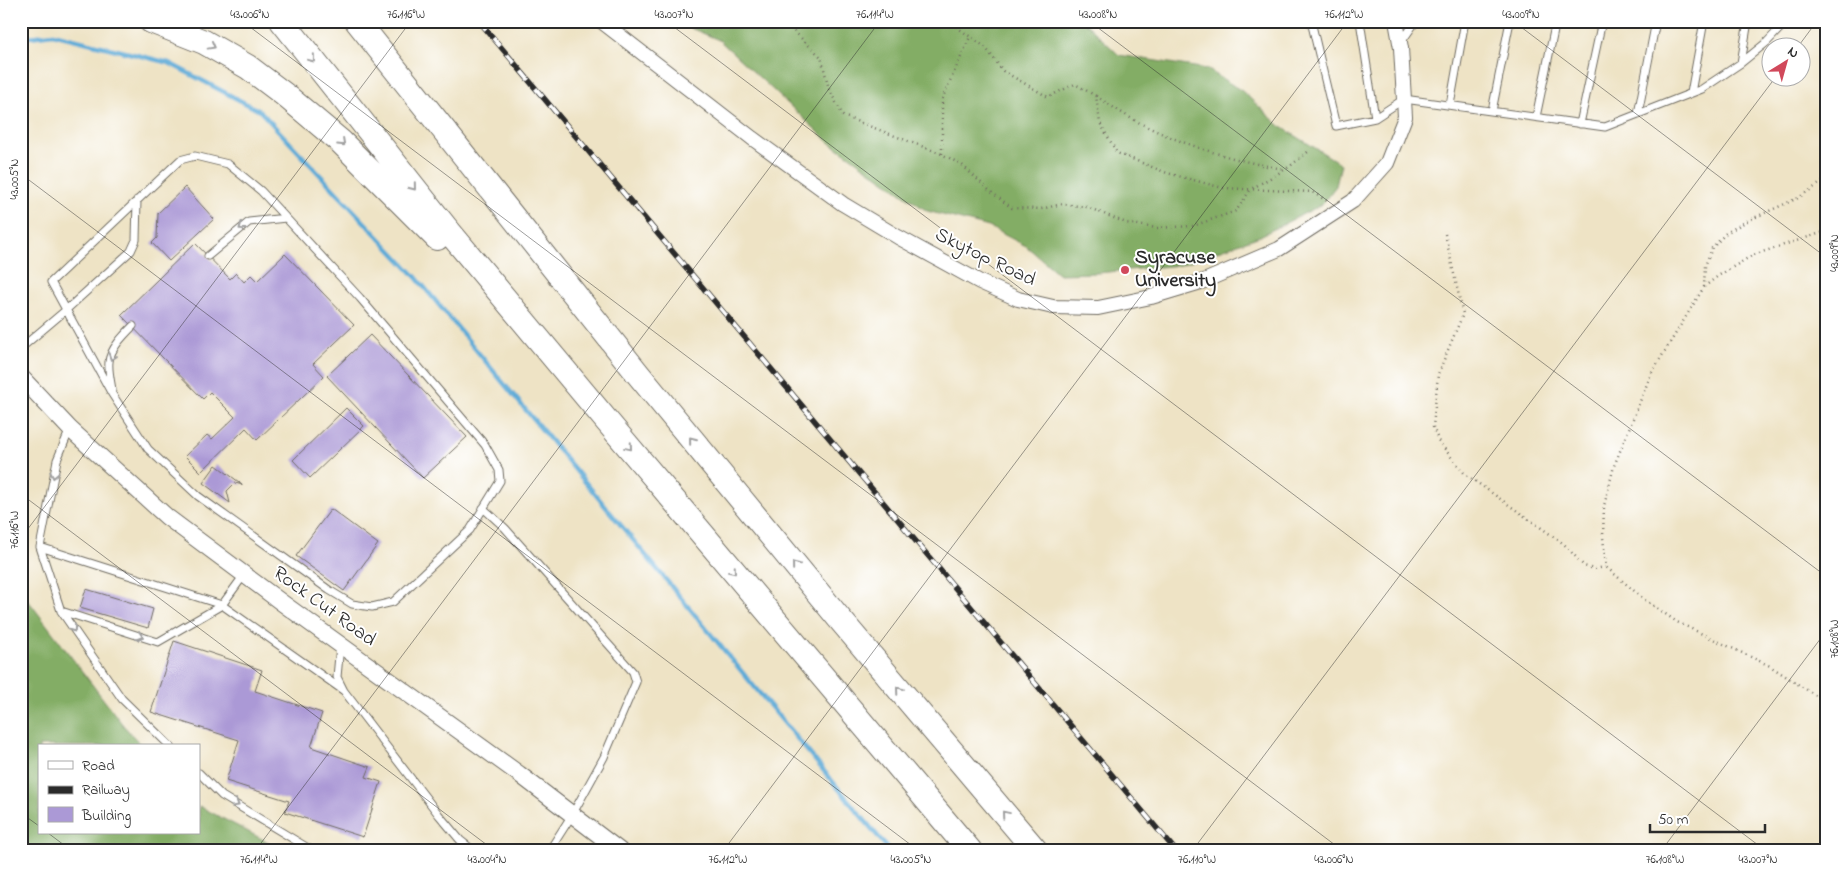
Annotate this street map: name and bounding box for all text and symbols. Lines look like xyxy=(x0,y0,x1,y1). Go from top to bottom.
text: 43.006°N xyxy=(230,6,270,24)
text: 76.116°W xyxy=(387,6,425,24)
text: 43.007°N xyxy=(655,6,693,24)
text: 76.114°W xyxy=(856,6,894,24)
text: 43.008°N xyxy=(1079,6,1117,24)
text: 76.112°W xyxy=(1325,6,1363,24)
text: 43.009°N xyxy=(1502,6,1540,24)
north arrow xyxy=(1760,38,1810,88)
one-way arrow xyxy=(206,40,215,50)
text: N xyxy=(1783,42,1803,64)
one-way arrow xyxy=(307,54,316,63)
one-way arrow xyxy=(336,137,345,146)
text: 43.005°N xyxy=(6,159,24,199)
one-way arrow xyxy=(408,181,417,190)
one-way arrow xyxy=(238,221,248,230)
street label: Skytop Road xyxy=(930,221,1040,295)
text: 43.009°N xyxy=(1826,234,1844,272)
place label: Syracuse University xyxy=(1135,244,1216,297)
marker: Syracuse University xyxy=(1119,264,1131,276)
one-way arrow xyxy=(107,352,117,361)
one-way arrow xyxy=(688,436,697,445)
one-way arrow xyxy=(623,441,632,450)
one-way arrow xyxy=(50,471,60,479)
text: 76.116°W xyxy=(6,511,24,549)
street label: Rock Cut Road xyxy=(266,560,382,654)
one-way arrow xyxy=(793,562,801,571)
one-way arrow xyxy=(728,565,737,574)
text: 76.108°W xyxy=(1826,620,1844,658)
one-way arrow xyxy=(67,623,76,633)
one-way arrow xyxy=(136,631,144,641)
one-way arrow xyxy=(896,686,905,695)
legend xyxy=(38,744,200,834)
text: Road xyxy=(82,755,115,777)
text: Railway xyxy=(82,779,130,802)
one-way arrow xyxy=(230,798,239,808)
scale bar xyxy=(1650,802,1766,834)
text: Building xyxy=(81,805,131,828)
text: 50 m xyxy=(1658,809,1689,831)
one-way arrow xyxy=(1001,810,1010,819)
text: 76.114°W xyxy=(240,851,278,869)
text: 43.004°N xyxy=(468,851,506,869)
text: 76.112°W xyxy=(709,851,747,869)
text: 43.005°N xyxy=(891,851,931,869)
text: 76.110°W xyxy=(1178,851,1216,869)
text: 43.006°N xyxy=(1314,851,1354,869)
text: 76.108°W xyxy=(1646,851,1684,869)
text: 43.007°N xyxy=(1739,851,1777,869)

